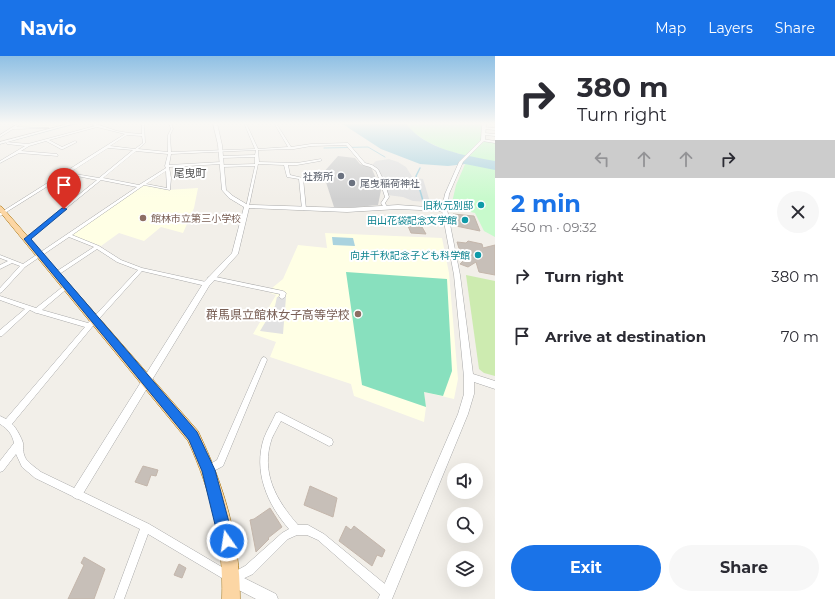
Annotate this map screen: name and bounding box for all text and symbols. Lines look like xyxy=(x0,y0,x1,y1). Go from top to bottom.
text: Navio xyxy=(20,17,76,40)
text: Map xyxy=(655,19,686,37)
text: Layers xyxy=(708,19,753,37)
text: Share xyxy=(775,19,815,37)
text: 380 m xyxy=(577,70,668,104)
icon: right xyxy=(511,72,563,124)
text: Turn right xyxy=(577,104,667,126)
icon: left xyxy=(591,148,613,170)
icon: ahead xyxy=(633,148,655,170)
icon: ahead xyxy=(675,148,697,170)
icon: right xyxy=(717,148,739,170)
district label: 尾曳町 xyxy=(174,166,207,180)
pin xyxy=(47,168,81,209)
place label: 社務所 xyxy=(303,170,333,183)
marker: 社務所 xyxy=(336,171,346,181)
icon: arrive xyxy=(53,174,75,196)
place label: 尾曳稲荷神社 xyxy=(360,177,420,190)
marker: 尾曳稲荷神社 xyxy=(347,178,357,188)
text: 2 min xyxy=(511,189,581,218)
button: close xyxy=(777,191,819,233)
place label: 旧秋元別邸 xyxy=(423,199,473,212)
marker: 旧秋元別邸 xyxy=(476,200,486,210)
place label: 館林市立第三小学校 xyxy=(151,212,241,225)
marker: 館林市立第三小学校 xyxy=(138,213,148,223)
place label: 田山花袋記念文学館 xyxy=(367,214,457,227)
marker: 田山花袋記念文学館 xyxy=(460,215,470,225)
text: 450 m · 09:32 xyxy=(511,219,597,235)
place label: 向井千秋記念子ども科学館 xyxy=(350,249,470,262)
marker: 向井千秋記念子ども科学館 xyxy=(473,250,483,260)
icon: right xyxy=(511,265,533,287)
text: Turn right xyxy=(545,267,624,286)
text: 380 m xyxy=(771,267,819,286)
place label: 群馬県立館林女子高等学校 xyxy=(206,307,350,322)
marker: 群馬県立館林女子高等学校 xyxy=(353,309,363,319)
icon: arrive xyxy=(511,325,533,347)
text: Arrive at destination xyxy=(545,327,706,346)
text: 70 m xyxy=(781,327,819,346)
map controls xyxy=(447,463,483,587)
button: sound xyxy=(447,463,483,499)
button: search xyxy=(447,507,483,543)
position arrow xyxy=(206,520,248,562)
button: Exit xyxy=(511,545,661,591)
button: Share xyxy=(669,545,819,591)
button: layers xyxy=(447,551,483,587)

